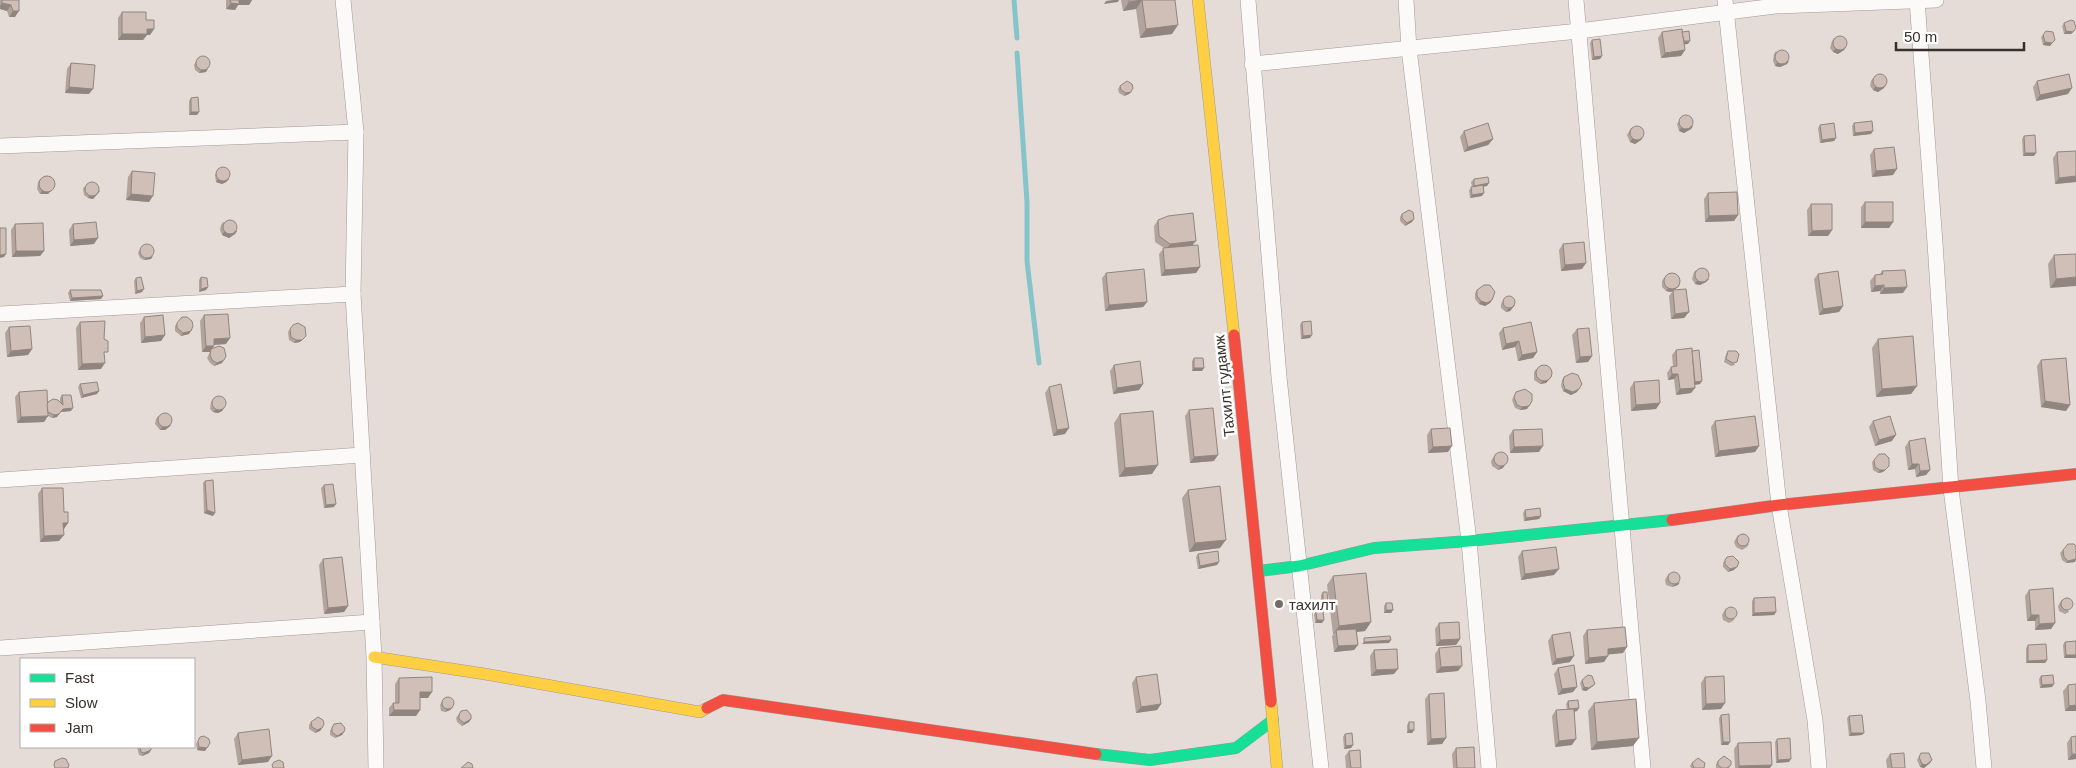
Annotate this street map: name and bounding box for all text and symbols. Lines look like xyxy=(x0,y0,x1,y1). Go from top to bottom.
scale bar xyxy=(1896,20,2024,52)
text: 50 m xyxy=(1904,28,1937,45)
street label: Тахилт гудамж xyxy=(1210,334,1238,438)
place label: тахилт xyxy=(1289,596,1336,613)
marker: тахилт xyxy=(1273,598,1285,610)
legend xyxy=(20,658,195,748)
text: Fast xyxy=(65,669,95,686)
text: Slow xyxy=(65,694,98,711)
text: Jam xyxy=(65,719,93,736)

